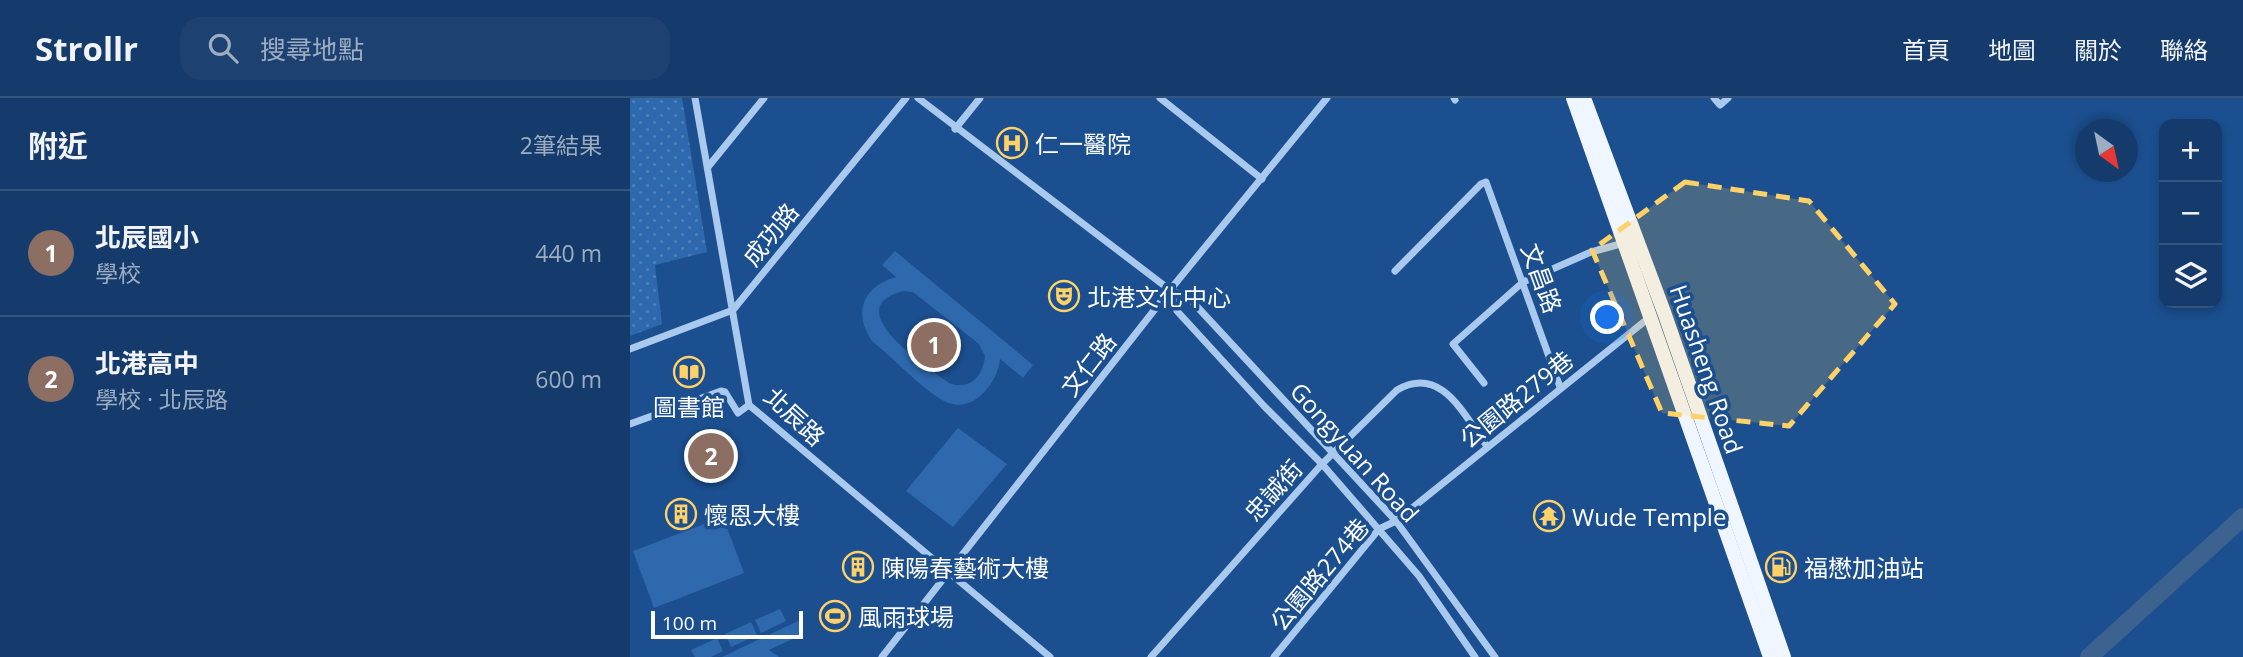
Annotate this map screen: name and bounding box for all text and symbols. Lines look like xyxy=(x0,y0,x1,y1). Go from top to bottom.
search box xyxy=(180,17,670,80)
text: Strollr xyxy=(35,26,138,71)
icon: search xyxy=(204,29,242,67)
text: 搜尋地點 xyxy=(260,31,364,67)
text: 首頁 xyxy=(1902,33,1950,66)
text: 地圖 xyxy=(1988,33,2036,66)
text: 關於 xyxy=(2074,33,2122,66)
text: 聯絡 xyxy=(2160,33,2208,66)
north arrow xyxy=(2075,119,2138,182)
map controls xyxy=(2159,119,2222,308)
button: + xyxy=(2159,119,2222,182)
text: 附近 xyxy=(28,125,88,166)
hospital icon: 仁一醫院 xyxy=(995,126,1029,160)
place label: 仁一醫院 xyxy=(1035,127,1131,160)
text: 2筆結果 xyxy=(520,129,602,161)
button: − xyxy=(2159,182,2222,245)
street label: 成功路 xyxy=(735,196,805,272)
text: 北辰國小 xyxy=(95,219,199,255)
text: 1 xyxy=(44,237,58,269)
text: 440 m xyxy=(535,237,602,269)
street label: 文昌路 xyxy=(1514,239,1570,317)
button: layers xyxy=(2159,245,2222,308)
text: 學校 xyxy=(95,257,141,289)
theatre icon: 北港文化中心 xyxy=(1047,279,1081,313)
place label: 北港文化中心 xyxy=(1087,280,1231,313)
street label: Huasheng Road xyxy=(1663,280,1751,458)
your location xyxy=(1590,300,1624,334)
pin: 1 xyxy=(911,319,957,371)
street label: 文仁路 xyxy=(1053,325,1123,403)
street label: 公園路279巷 xyxy=(1452,343,1580,455)
text: 北港高中 xyxy=(95,345,199,381)
library icon: 圖書館 xyxy=(672,355,706,389)
text: 2 xyxy=(44,363,58,395)
text: 600 m xyxy=(535,363,602,395)
street label: Gongyuan Road xyxy=(1283,375,1427,529)
street label: 北辰路 xyxy=(757,379,833,453)
text: 學校 · 北辰路 xyxy=(95,383,228,415)
place label: 圖書館 xyxy=(653,390,725,423)
pin: 2 xyxy=(688,430,734,482)
street label: 忠誠街 xyxy=(1237,452,1309,528)
building icon: 懷恩大樓 xyxy=(664,497,698,531)
place label: 懷恩大樓 xyxy=(704,498,800,531)
temple icon: Wude Temple xyxy=(1532,499,1566,533)
place label: Wude Temple xyxy=(1572,500,1726,533)
street label: 公園路274巷 xyxy=(1262,511,1376,637)
building icon: 陳陽春藝術大樓 xyxy=(841,550,875,584)
fuel station icon: 福懋加油站 xyxy=(1764,550,1798,584)
place label: 陳陽春藝術大樓 xyxy=(881,551,1049,584)
place label: 福懋加油站 xyxy=(1804,551,1924,584)
sports icon: 風雨球場 xyxy=(818,599,852,633)
place label: 風雨球場 xyxy=(858,600,954,633)
scale bar xyxy=(651,608,803,640)
text: 100 m xyxy=(662,610,717,636)

